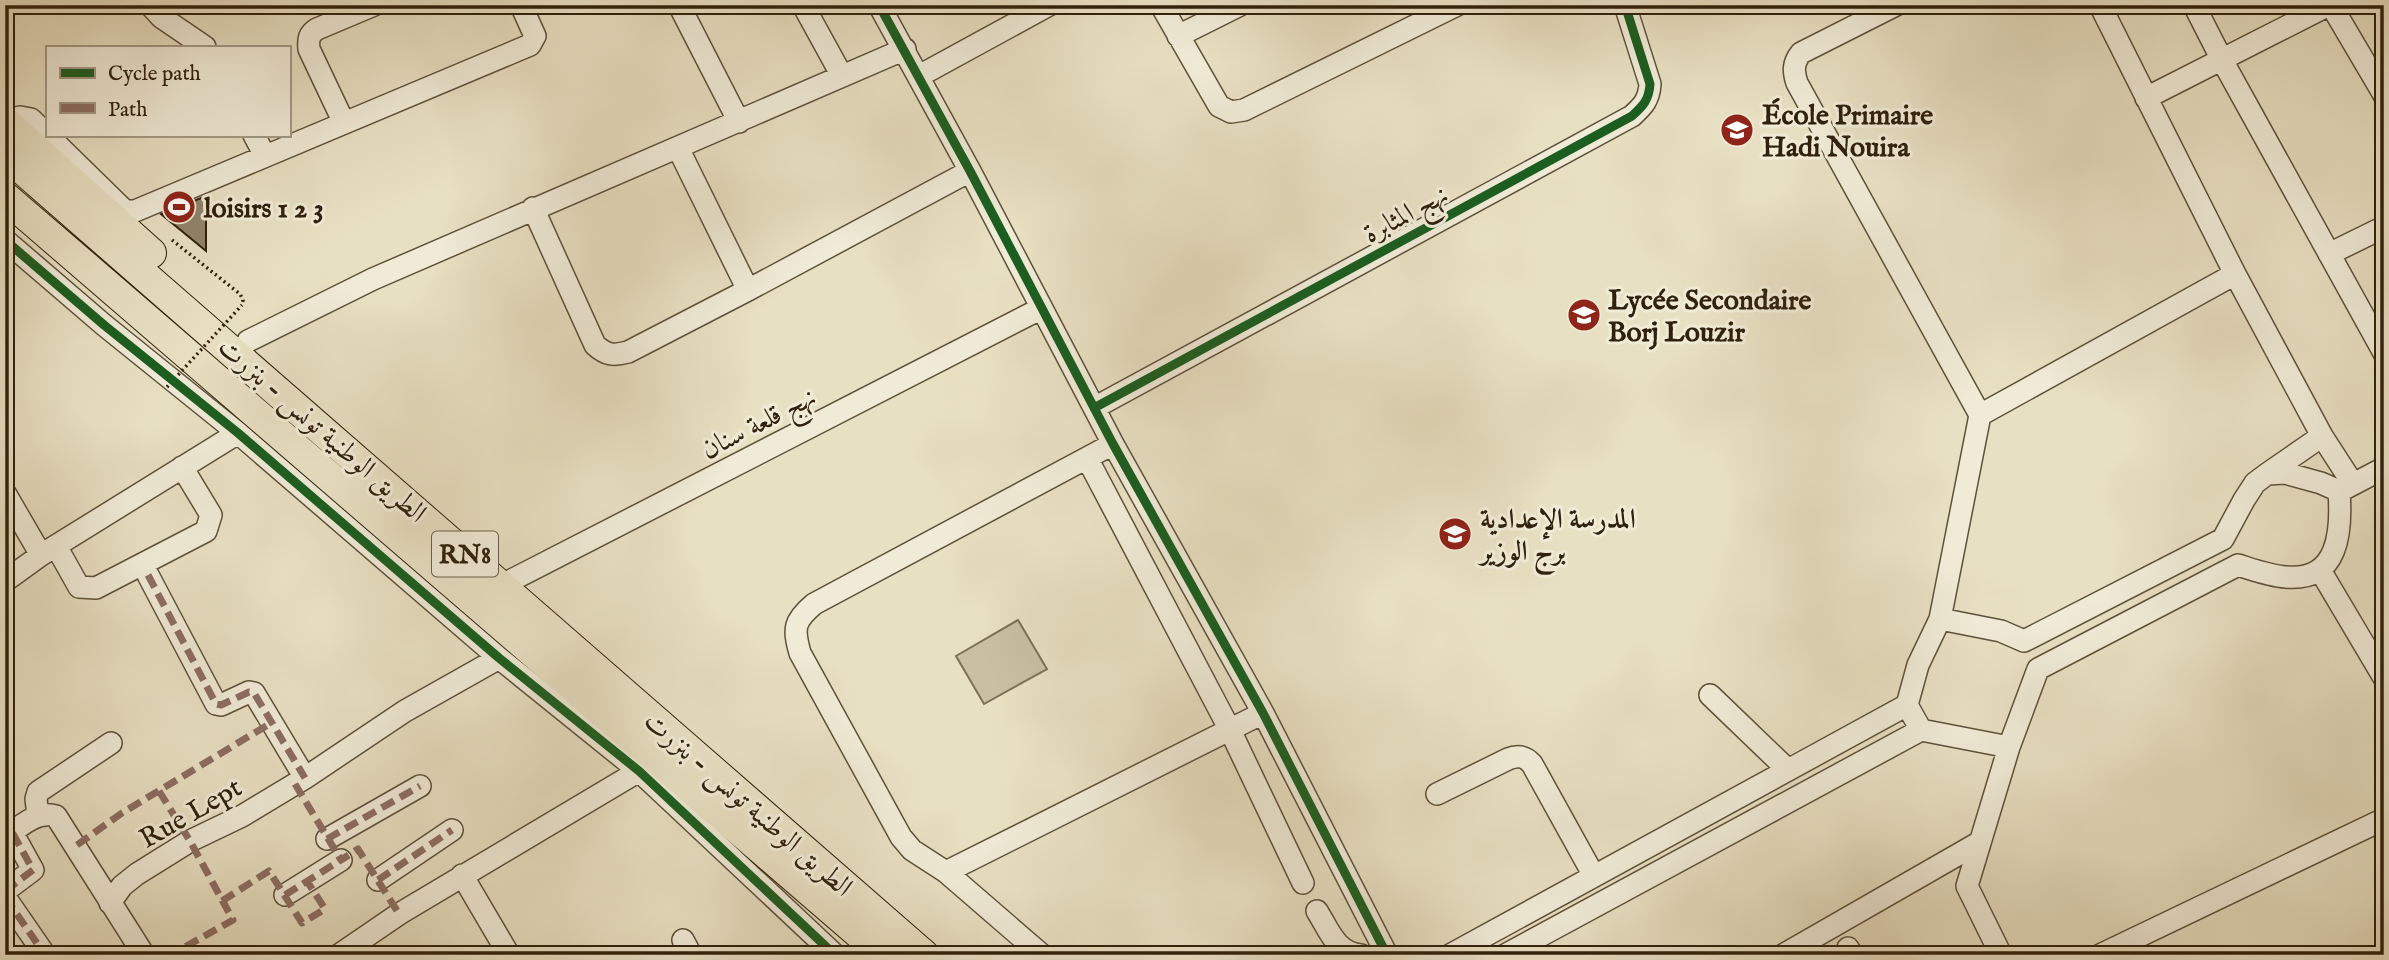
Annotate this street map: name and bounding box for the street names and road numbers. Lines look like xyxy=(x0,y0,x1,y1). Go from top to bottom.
street label: نهج المثابرة xyxy=(1357,178,1457,257)
street label: الطريق الوطنية تونس - بنزرت xyxy=(210,330,433,531)
street label: نهج قلعة سنان xyxy=(696,380,825,473)
road number: RN8 xyxy=(432,532,498,576)
street label: الطريق الوطنية تونس - بنزرت xyxy=(636,704,859,905)
street label: Rue Lept xyxy=(134,771,249,857)

